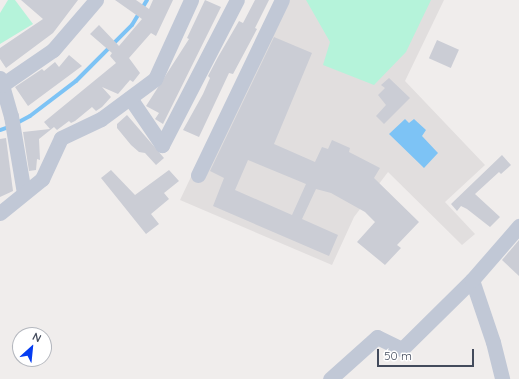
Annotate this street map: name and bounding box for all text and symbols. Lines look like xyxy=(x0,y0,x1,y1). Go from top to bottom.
north arrow xyxy=(12,327,52,367)
text: N xyxy=(30,329,44,345)
scale bar xyxy=(379,341,476,367)
text: 50 m xyxy=(384,348,412,363)

